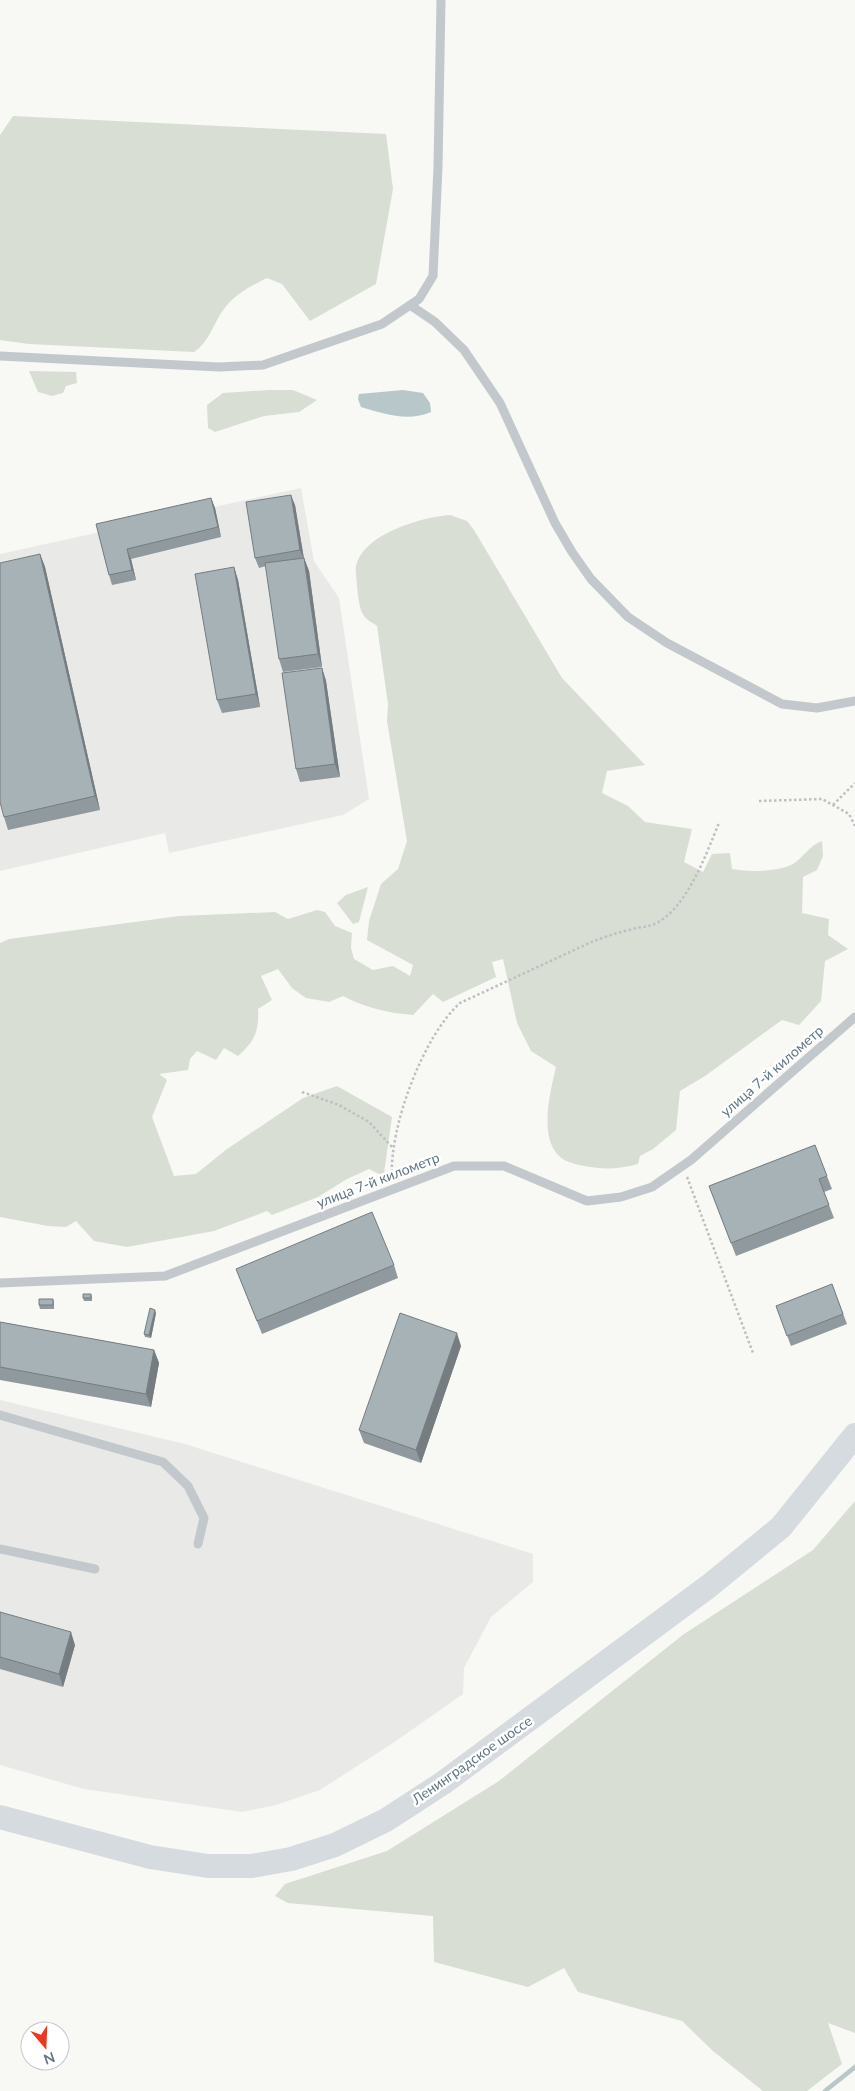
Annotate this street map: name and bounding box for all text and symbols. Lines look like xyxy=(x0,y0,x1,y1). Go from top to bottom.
street label: улица 7-й километр xyxy=(717,1021,827,1120)
street label: улица 7-й километр xyxy=(314,1148,442,1211)
street label: Ленинградское шоссе xyxy=(408,1712,535,1808)
north arrow xyxy=(20,2021,70,2071)
text: N xyxy=(42,2049,57,2069)

